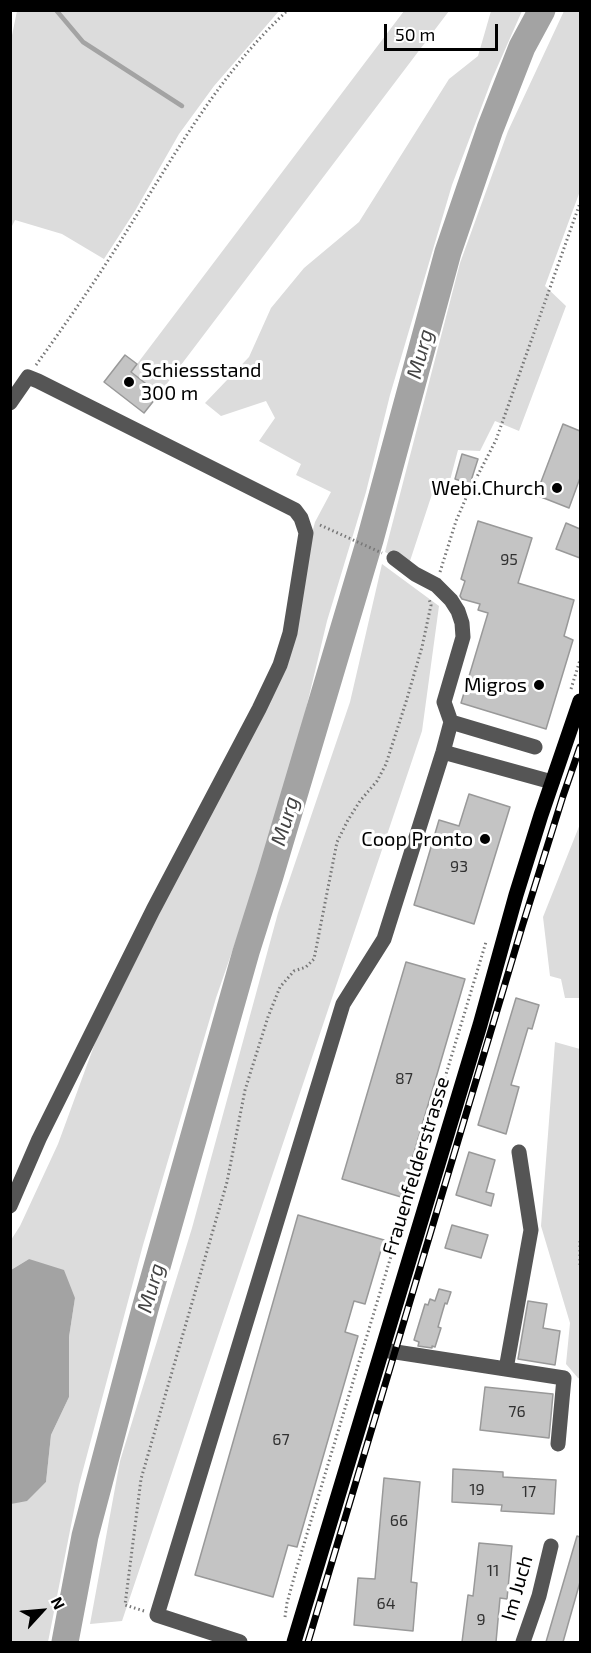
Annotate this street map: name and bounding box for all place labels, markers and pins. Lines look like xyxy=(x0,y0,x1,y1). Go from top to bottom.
place label: Schiessstand 300 m xyxy=(141,358,261,405)
marker: Schiessstand 300 m xyxy=(122,375,136,389)
place label: Webi.Church xyxy=(431,476,545,500)
marker: Webi.Church xyxy=(550,481,564,495)
place label: Migros xyxy=(464,673,527,697)
marker: Migros xyxy=(532,678,546,692)
place label: Coop Pronto xyxy=(361,827,473,851)
marker: Coop Pronto xyxy=(478,832,492,846)

